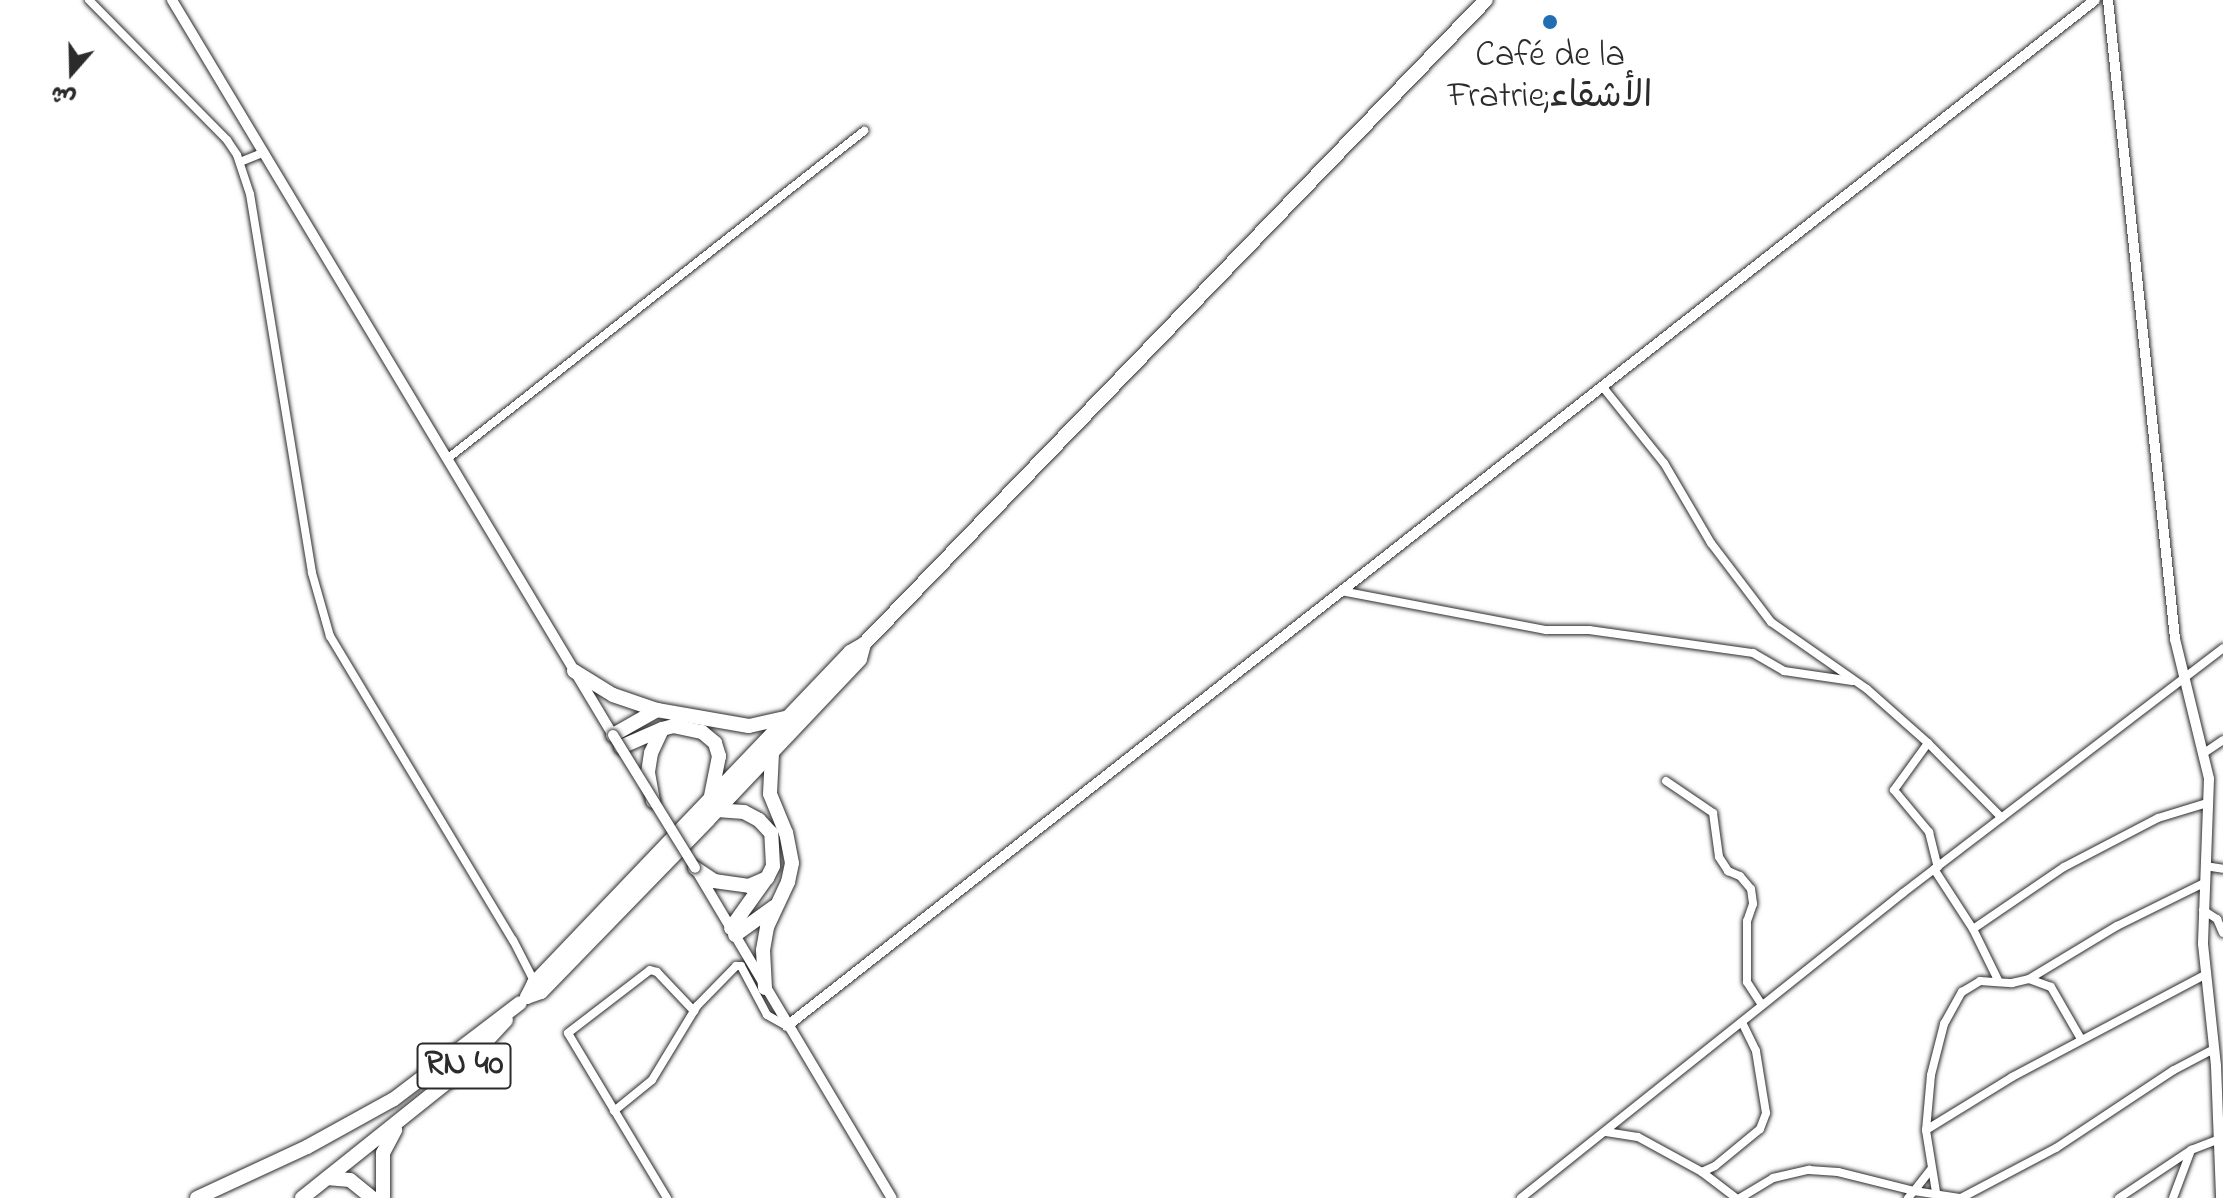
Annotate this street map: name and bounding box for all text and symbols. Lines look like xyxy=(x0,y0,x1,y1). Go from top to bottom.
marker: Café de la Fratrie;الأشقاء xyxy=(1541,13,1559,31)
north arrow xyxy=(32,32,112,112)
place label: Café de la Fratrie;الأشقاء xyxy=(1448,34,1652,119)
text: ش xyxy=(47,75,81,114)
road number: RN 40 xyxy=(416,1036,512,1096)

